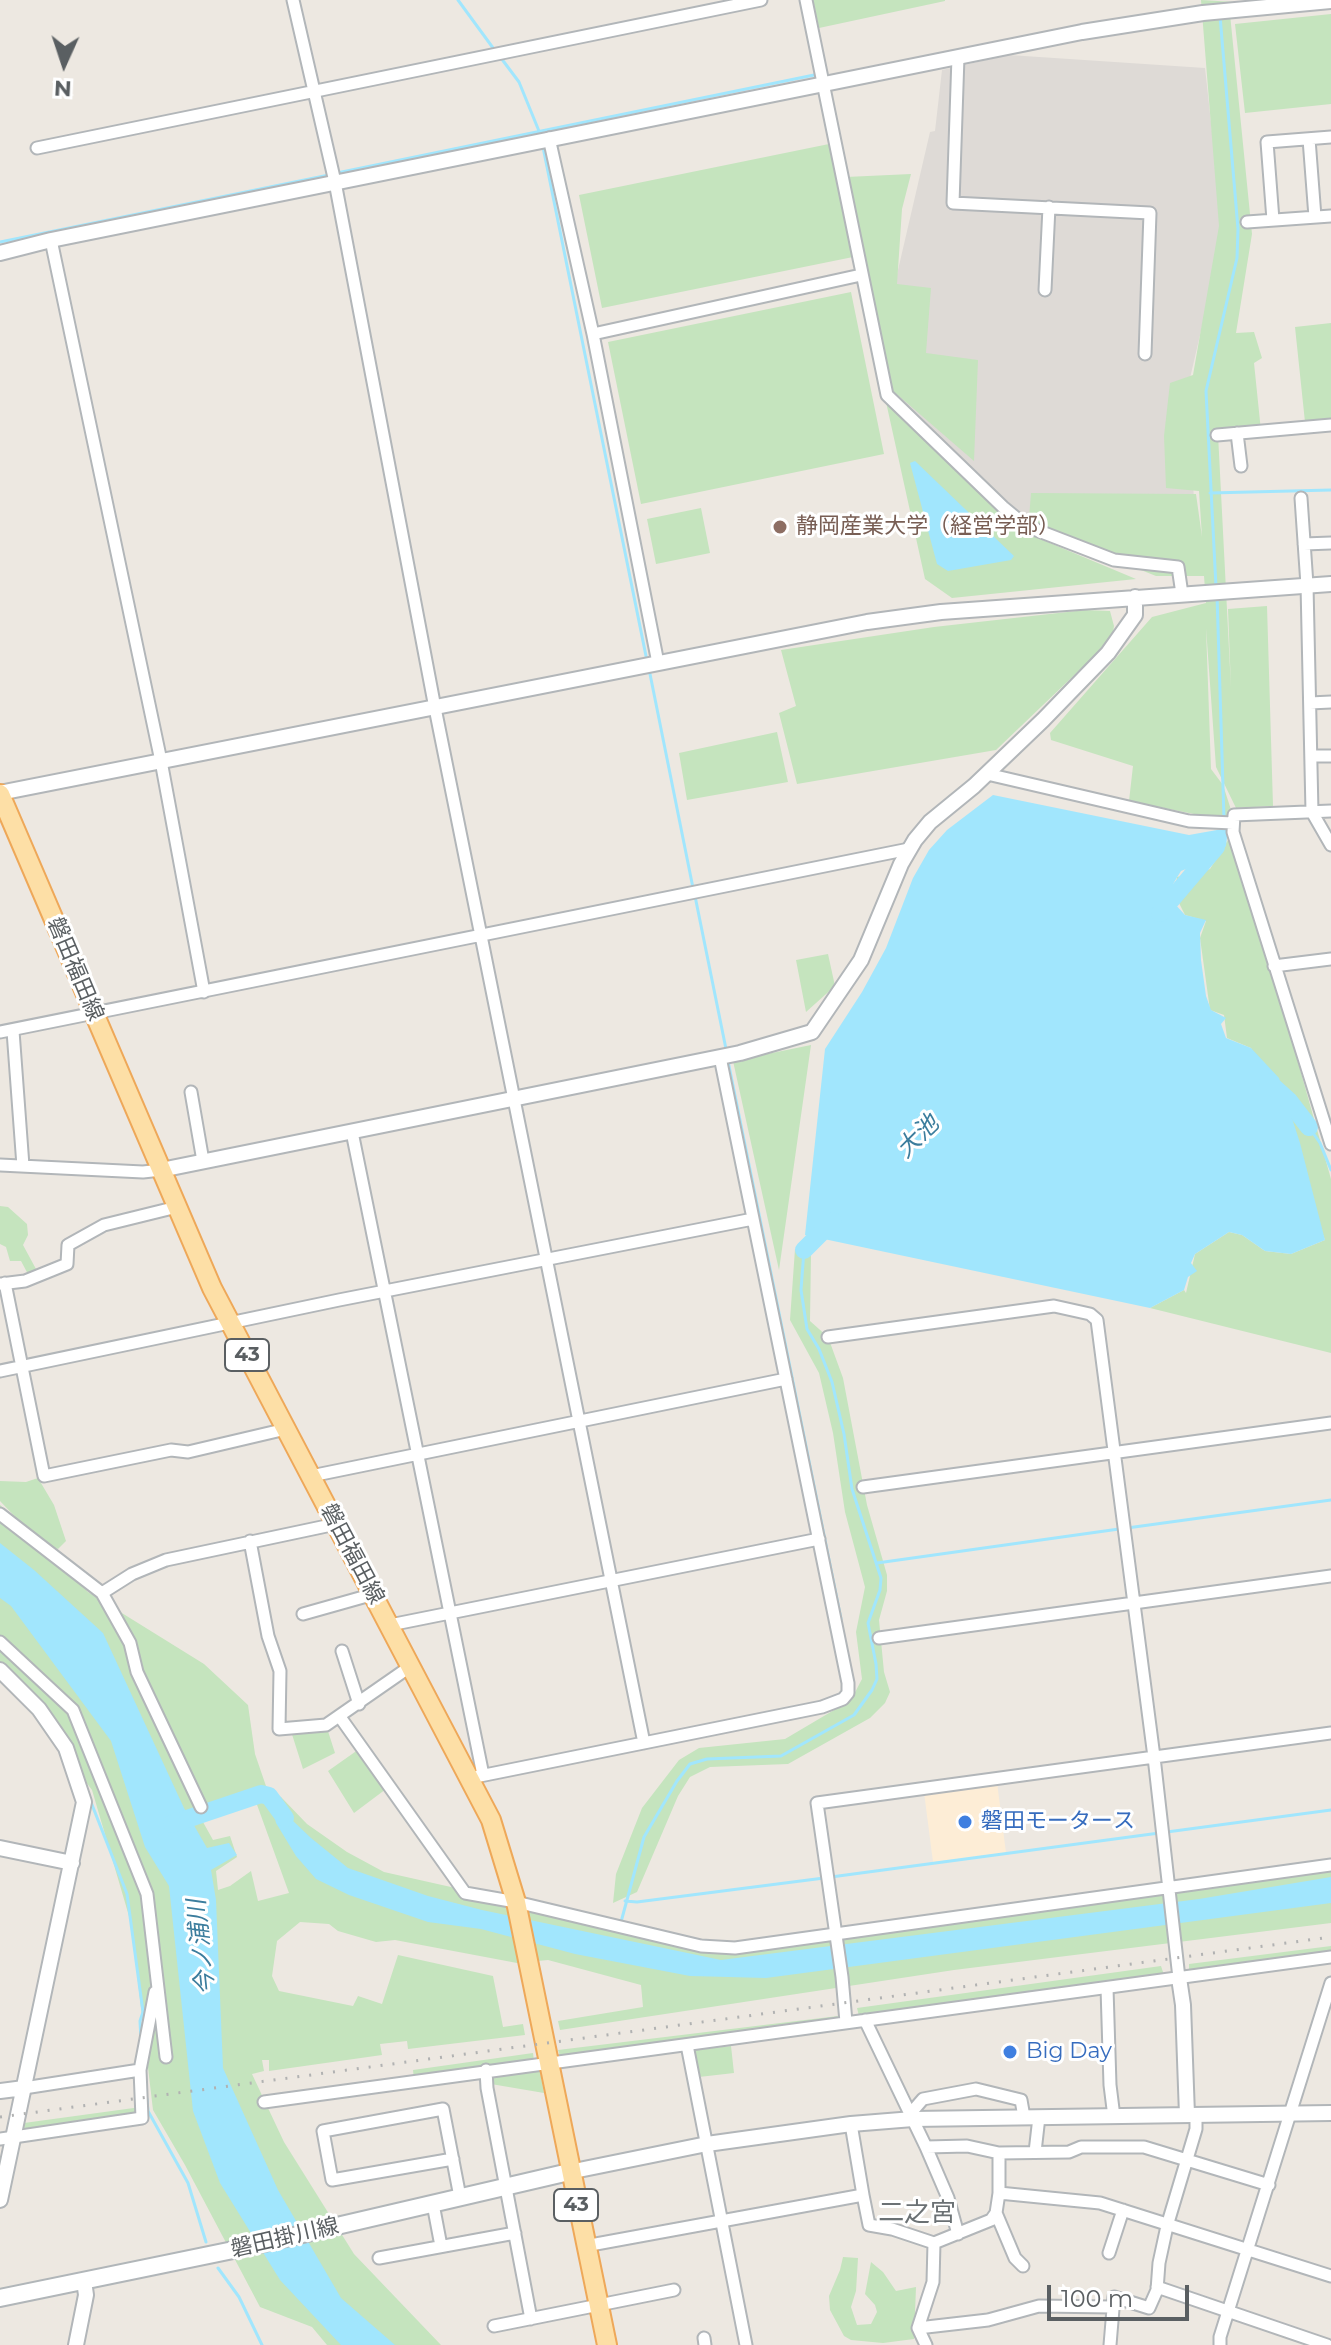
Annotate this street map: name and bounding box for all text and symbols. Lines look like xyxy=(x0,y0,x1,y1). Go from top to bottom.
north arrow xyxy=(24,24,104,104)
text: N xyxy=(53,75,72,102)
place label: 静岡産業大学（経営学部） xyxy=(796,514,1060,540)
marker: 静岡産業大学（経営学部） xyxy=(771,518,789,536)
street label: 磐田福田線 xyxy=(41,913,109,1025)
water label: 大池 xyxy=(891,1110,945,1164)
road number: 43 xyxy=(225,1339,269,1371)
street label: 磐田福田線 xyxy=(315,1499,389,1609)
place label: 磐田モータース xyxy=(981,1809,1135,1835)
marker: 磐田モータース xyxy=(956,1813,974,1831)
water label: 今ノ浦川 xyxy=(183,1898,221,1996)
place label: Big Day xyxy=(1026,2039,1112,2065)
marker: Big Day xyxy=(1001,2043,1019,2061)
road number: 43 xyxy=(554,2189,598,2221)
district label: 二之宮 xyxy=(878,2197,956,2229)
street label: 磐田掛川線 xyxy=(228,2213,342,2263)
scale bar xyxy=(1051,2269,1193,2319)
text: 100 m xyxy=(1061,2284,1133,2313)

